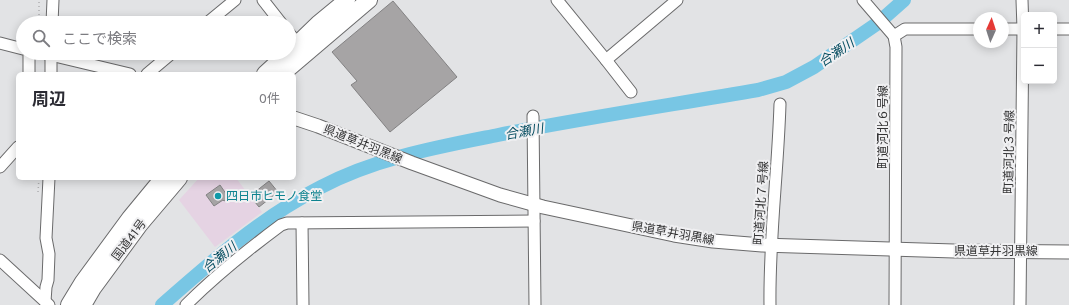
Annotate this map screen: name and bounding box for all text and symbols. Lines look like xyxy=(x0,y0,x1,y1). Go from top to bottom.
north arrow xyxy=(973,12,1009,48)
map controls xyxy=(1021,12,1057,84)
button: + xyxy=(1021,12,1057,48)
search box xyxy=(16,16,296,60)
icon: search xyxy=(30,27,52,49)
text: ここで検索 xyxy=(62,31,137,50)
water label: 合瀬川 xyxy=(816,35,859,71)
button: − xyxy=(1021,48,1057,84)
street label: 町道河北６号線 xyxy=(876,85,892,169)
text: 周辺 xyxy=(32,90,66,112)
text: 0件 xyxy=(259,92,280,108)
street label: 町道河北３号線 xyxy=(1001,110,1019,194)
water label: 合瀬川 xyxy=(504,121,547,144)
street label: 県道草井羽黒線 xyxy=(321,122,405,168)
street label: 町道河北７号線 xyxy=(751,161,773,246)
place label: 四日市ヒモノ食堂 xyxy=(226,189,322,205)
marker: 四日市ヒモノ食堂 xyxy=(213,191,223,201)
street label: 国道41号 xyxy=(109,217,151,265)
street label: 県道草井羽黒線 xyxy=(630,219,716,249)
water label: 合瀬川 xyxy=(200,239,242,277)
street label: 県道草井羽黒線 xyxy=(954,244,1038,260)

